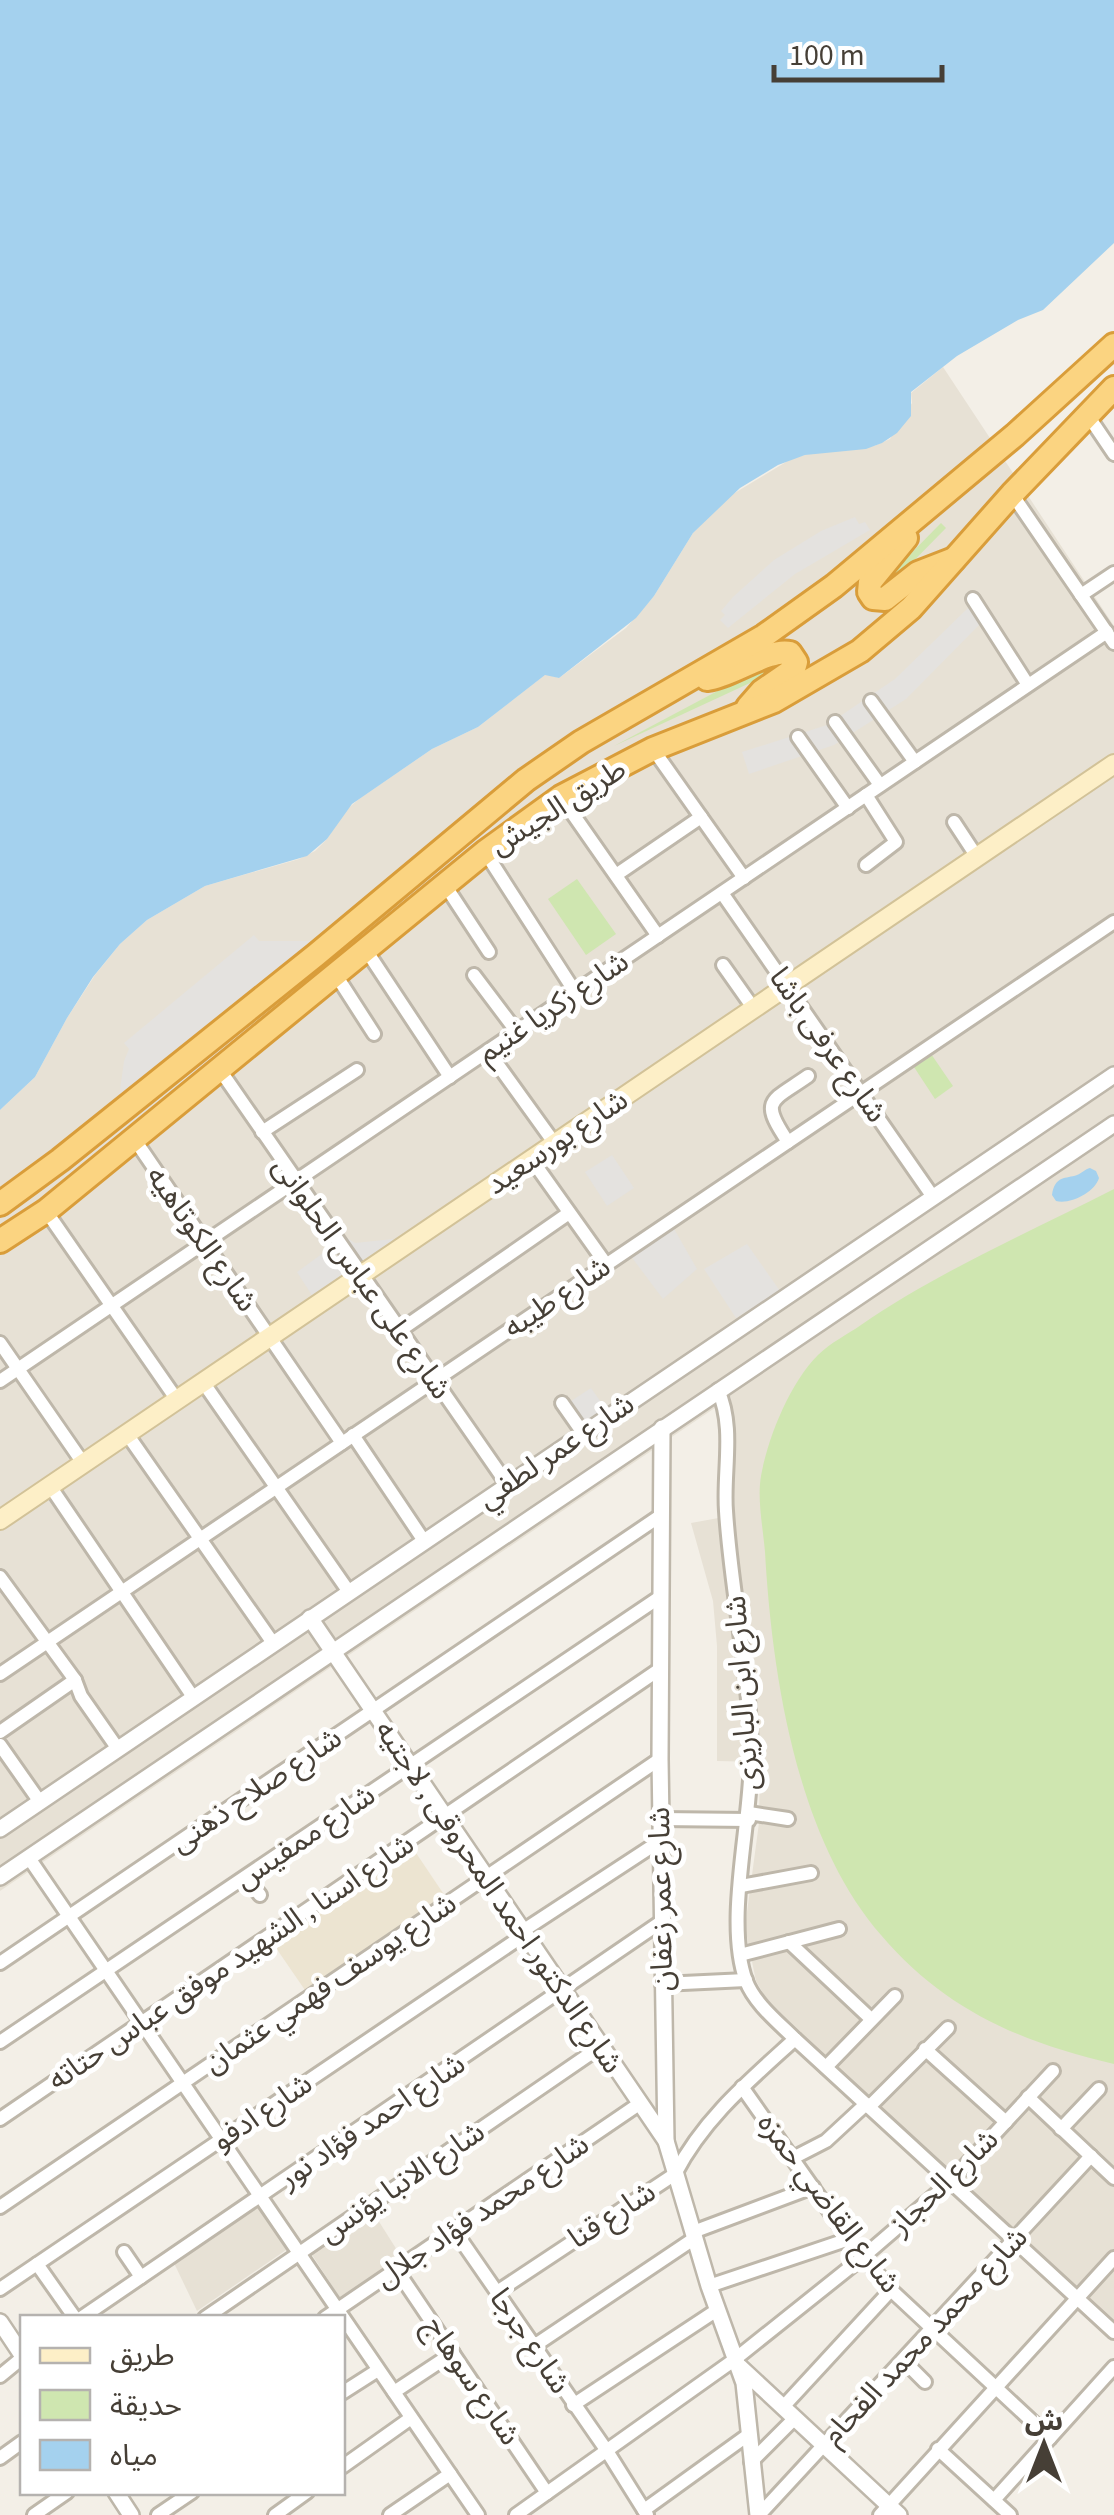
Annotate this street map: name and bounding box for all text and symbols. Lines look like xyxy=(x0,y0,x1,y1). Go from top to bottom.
scale bar xyxy=(774,20,942,82)
text: 100 m xyxy=(789,34,865,77)
street label: طريق الجيش xyxy=(481,748,635,866)
street label: شارع زكريا غنيم xyxy=(469,940,638,1075)
street label: شارع عرفى باشا xyxy=(758,958,898,1132)
street label: شارع بورسعيد xyxy=(477,1079,637,1205)
street label: شارع على عباس الحلوانى xyxy=(262,1148,462,1408)
street label: شارع الكوتاهيه xyxy=(136,1157,268,1321)
street label: شارع طيبه xyxy=(495,1245,619,1349)
street label: شارع عمر لطفي xyxy=(469,1383,644,1520)
street label: شارع ابن الباريزى xyxy=(714,1594,770,1792)
street label: شارع الدكتور احمد المحروقى , لاجتيه xyxy=(364,1712,634,2082)
street label: شارع صلاح ذهنى xyxy=(162,1717,350,1863)
street label: شارع ممفيس xyxy=(226,1774,384,1900)
street label: شارع عمر زعفان xyxy=(638,1807,684,1991)
street label: شارع اسنا , الشهيد موفق عباس حتاته xyxy=(39,1823,423,2101)
street label: شارع يوسف فهمي عثمان xyxy=(195,1882,466,2085)
street label: شارع احمد فؤاد نور xyxy=(269,2043,474,2200)
street label: شارع ادفو xyxy=(203,2062,321,2162)
street label: شارع القاضي حمزه xyxy=(746,2104,911,2303)
street label: شارع الانبا يؤنس xyxy=(311,2111,493,2253)
street label: شارع الحجاز xyxy=(879,2119,1008,2246)
street label: شارع محمد فؤاد جلال xyxy=(366,2123,598,2299)
street label: شارع قنا xyxy=(560,2171,664,2259)
street label: شارع محمد محمد الفحام xyxy=(812,2217,1038,2455)
street label: شارع جرجا xyxy=(479,2280,581,2402)
street label: شارع سوهاج xyxy=(413,2308,531,2454)
legend xyxy=(20,2315,345,2495)
text: طريق xyxy=(110,2334,175,2377)
text: حديقة xyxy=(110,2384,182,2427)
north arrow xyxy=(994,2395,1094,2495)
text: ش xyxy=(1025,2401,1063,2441)
text: مياه xyxy=(110,2434,158,2477)

